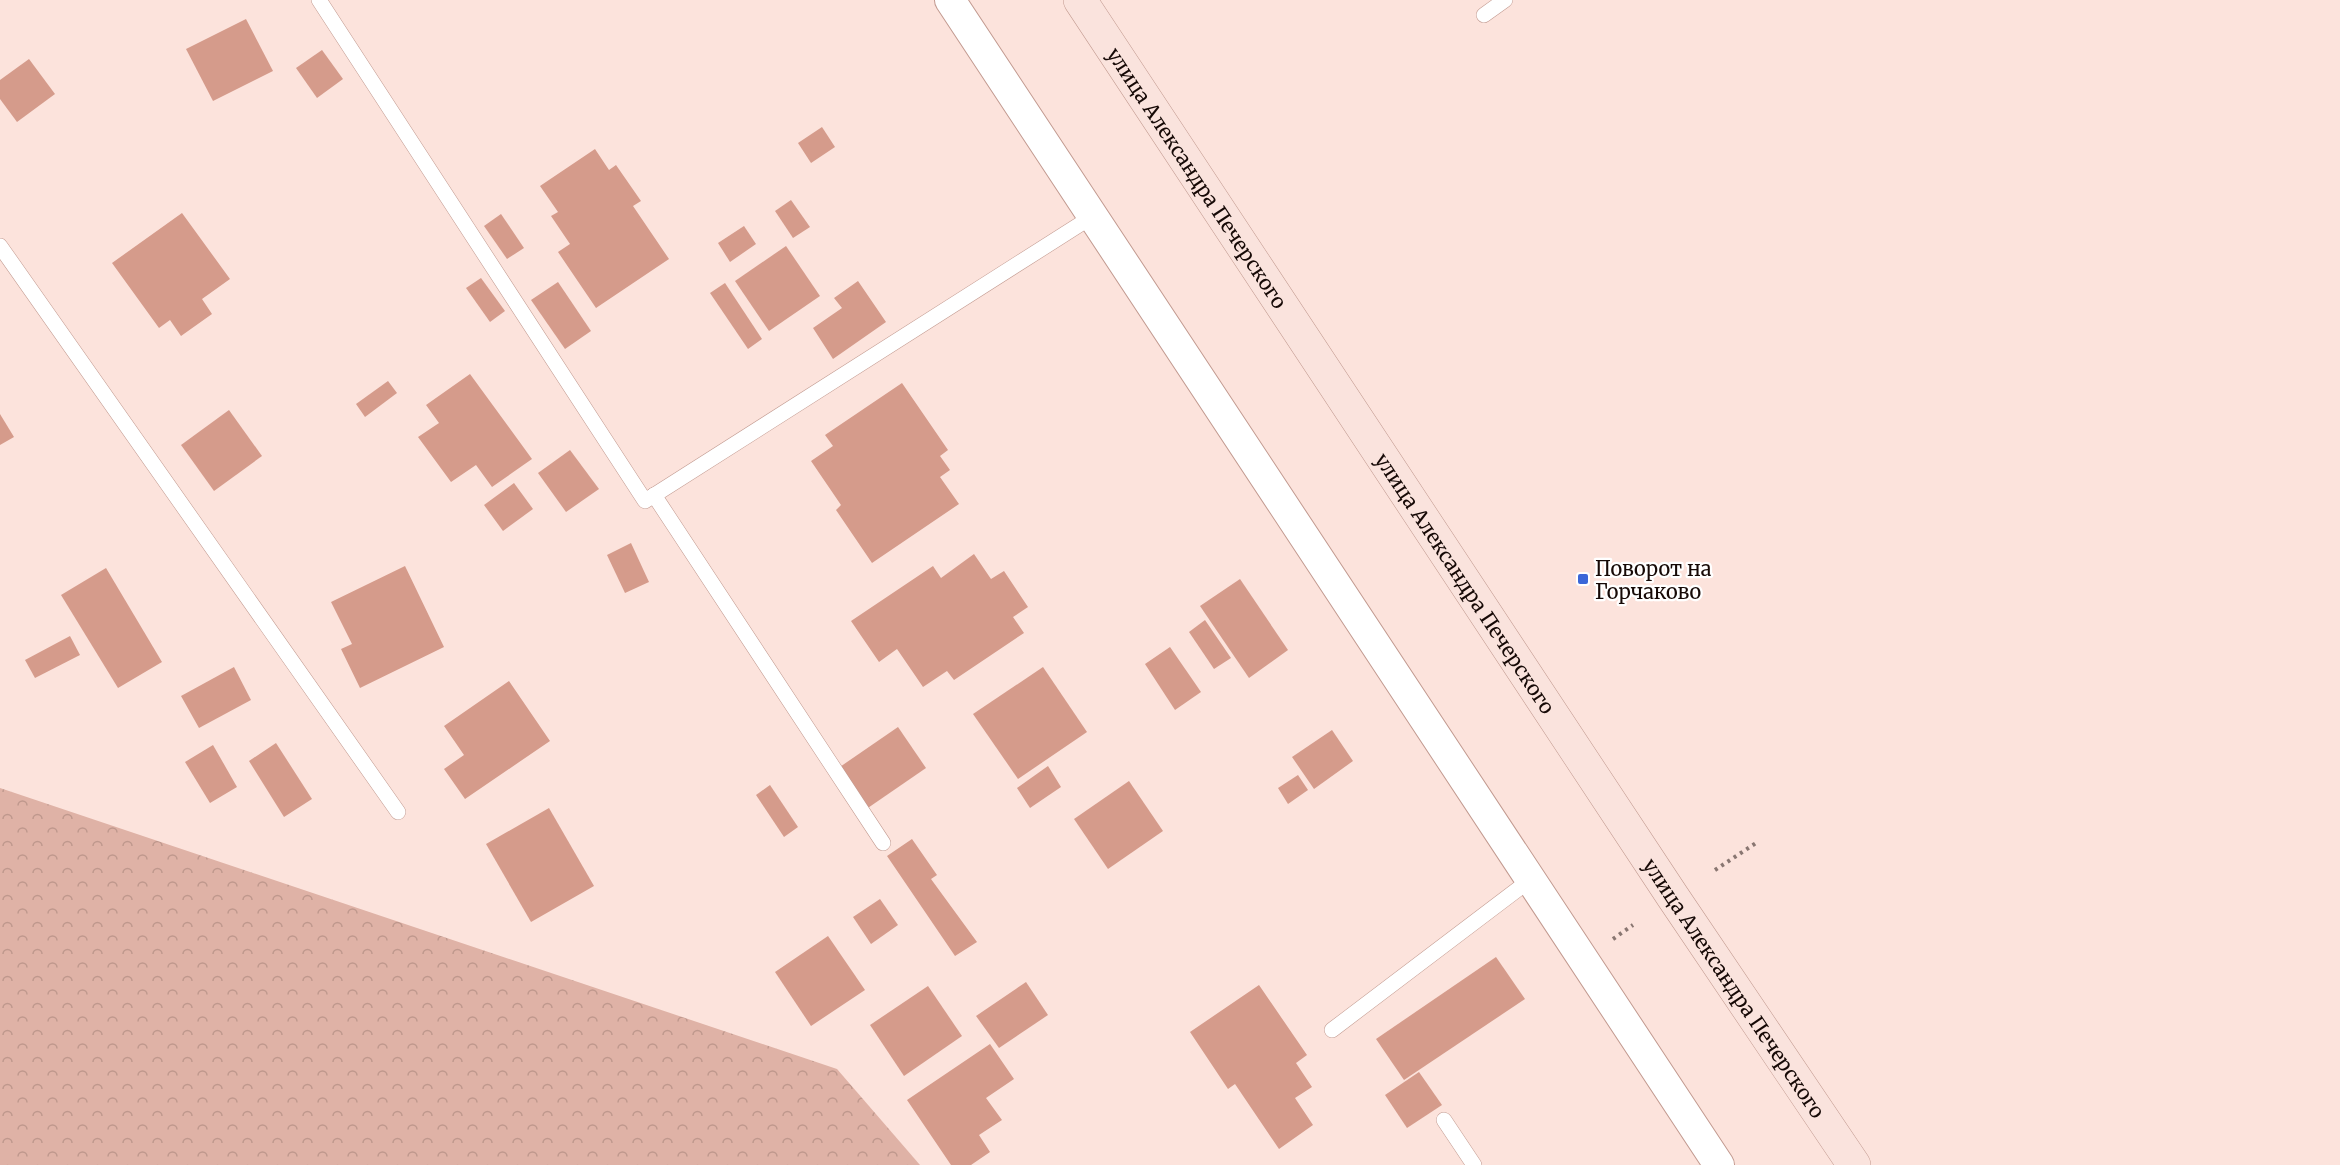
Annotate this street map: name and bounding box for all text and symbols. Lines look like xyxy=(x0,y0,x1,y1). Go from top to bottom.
street label: улица Александра Печерского xyxy=(1102,42,1293,313)
street label: улица Александра Печерского xyxy=(1370,448,1561,719)
place label: Поворот на Горчаково xyxy=(1595,556,1712,604)
marker: Поворот на Горчаково xyxy=(1576,572,1590,586)
street label: улица Александра Печерского xyxy=(1638,853,1831,1123)

